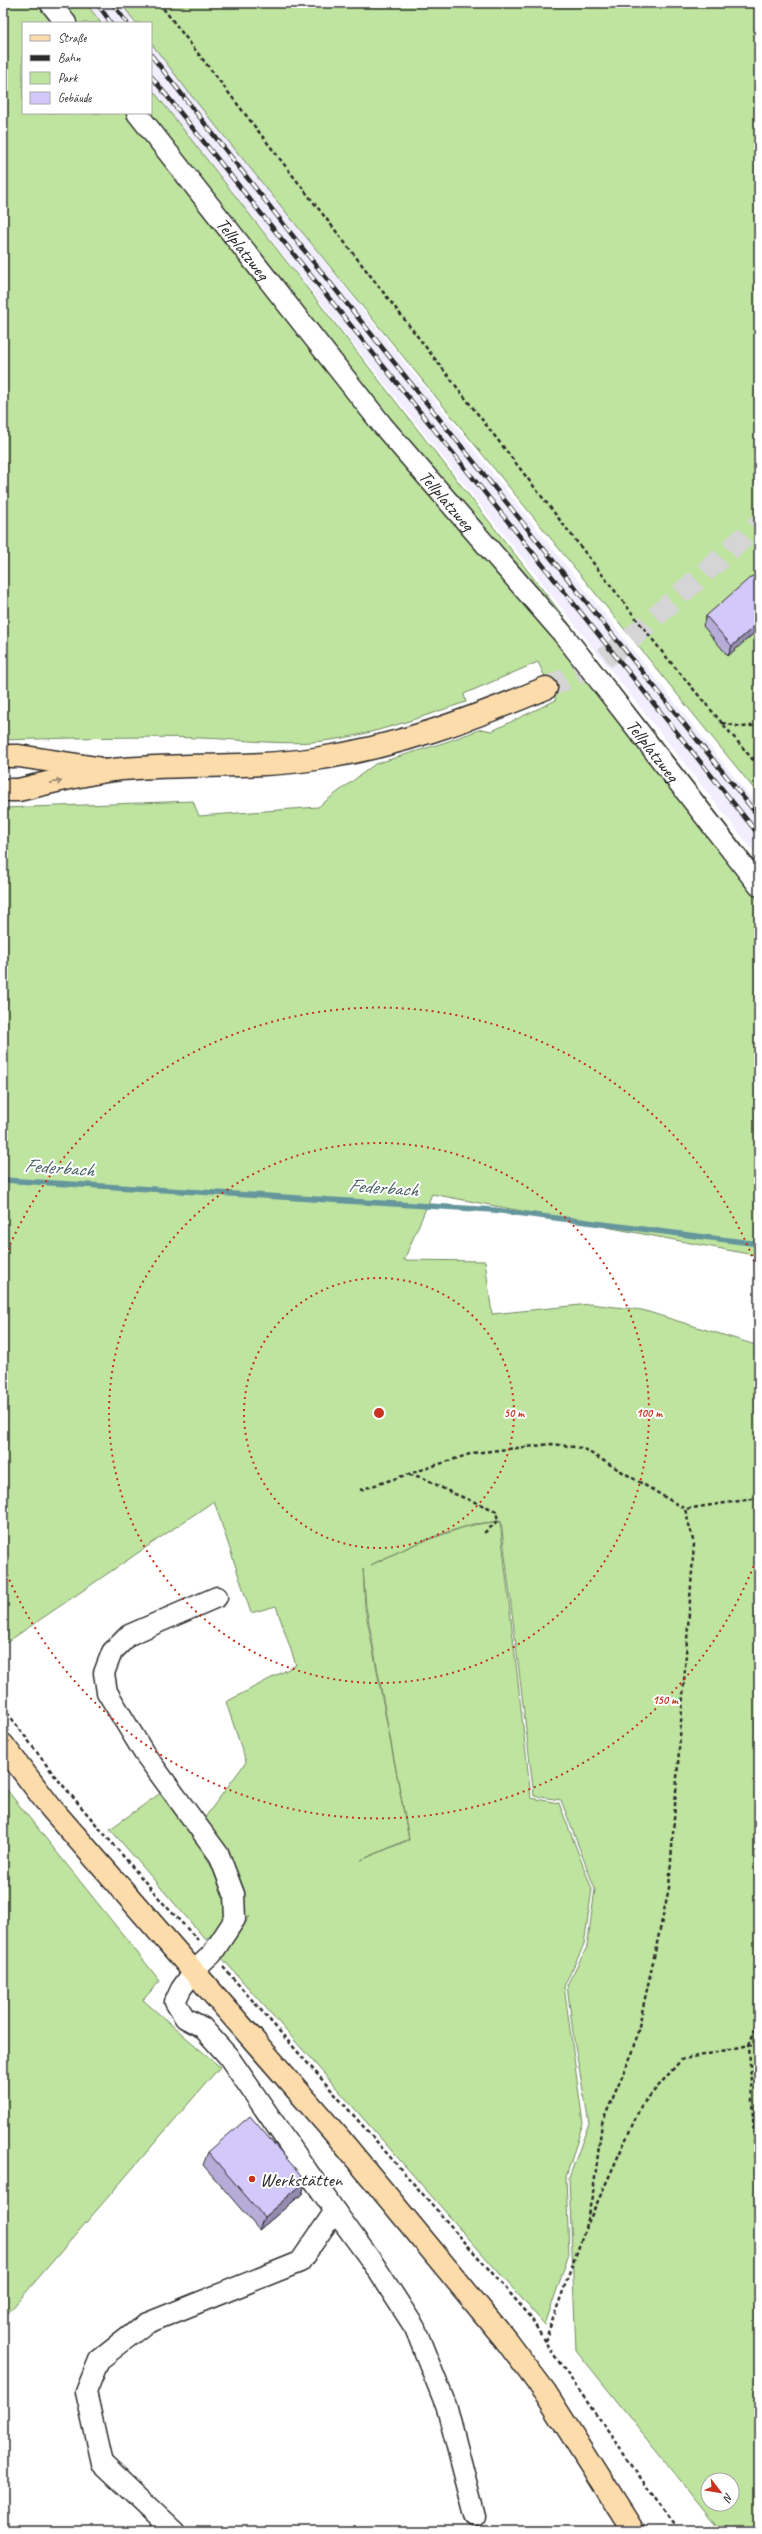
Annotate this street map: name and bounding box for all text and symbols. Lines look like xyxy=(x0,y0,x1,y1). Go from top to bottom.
legend xyxy=(22,22,152,114)
text: Straße xyxy=(58,30,87,46)
text: Bahn xyxy=(58,50,81,66)
text: Park xyxy=(58,70,79,86)
text: Gebäude xyxy=(58,90,92,106)
street label: Tellplatzweg xyxy=(211,213,275,286)
street label: Tellplatzweg xyxy=(413,465,480,537)
street label: Tellplatzweg xyxy=(621,714,685,788)
one-way arrow xyxy=(49,777,62,785)
water label: Federbach xyxy=(23,1153,97,1183)
water label: Federbach xyxy=(347,1173,421,1203)
text: 50 m xyxy=(504,1405,525,1421)
text: 100 m xyxy=(636,1405,663,1421)
centre of rings xyxy=(372,1406,386,1420)
text: 150 m xyxy=(652,1692,679,1708)
place label: Werkstätten xyxy=(260,2168,344,2192)
marker: Werkstätten xyxy=(247,2174,257,2184)
north arrow xyxy=(700,2472,740,2512)
text: N xyxy=(720,2491,736,2506)

